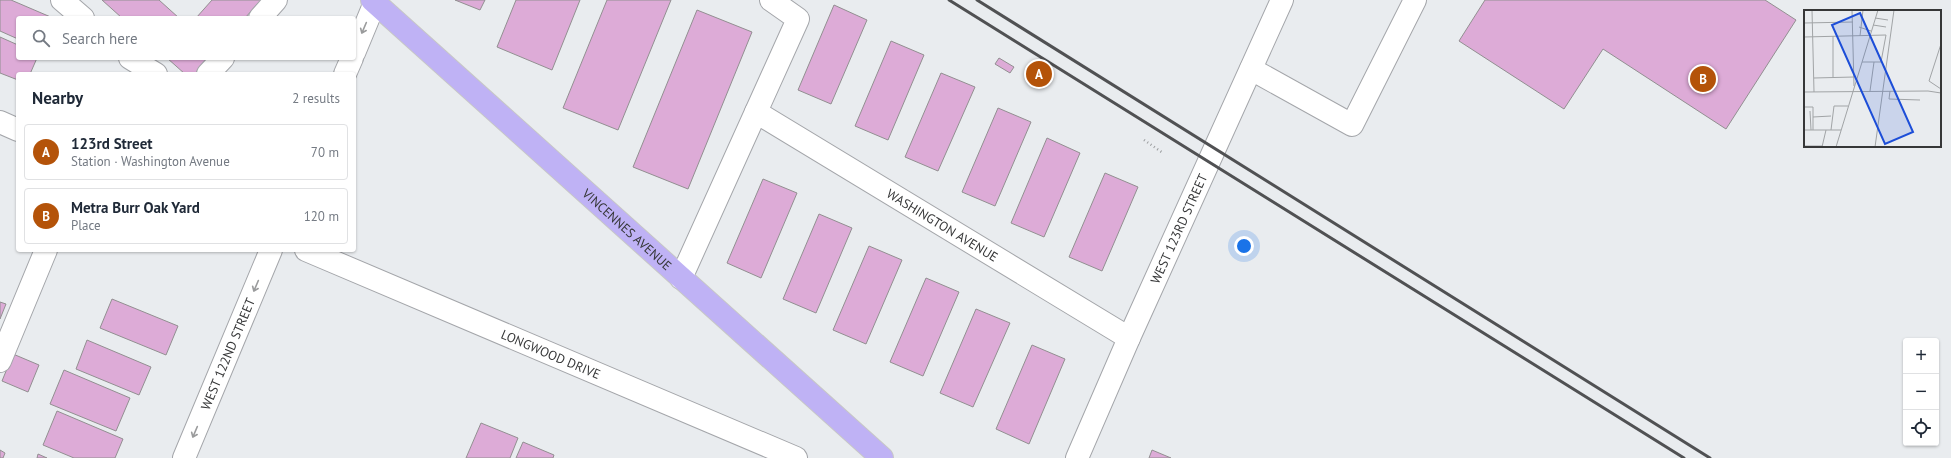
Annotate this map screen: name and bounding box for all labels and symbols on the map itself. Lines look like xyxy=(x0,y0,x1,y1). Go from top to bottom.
inset map xyxy=(1804,10,1941,147)
one-way arrow xyxy=(360,21,368,33)
pin: A xyxy=(1026,59,1052,89)
pin: B xyxy=(1690,64,1716,94)
street label: WEST 123RD STREET xyxy=(1146,171,1211,286)
street label: VINCENNES AVENUE xyxy=(578,184,675,274)
street label: WASHINGTON AVENUE xyxy=(884,185,1001,265)
your location xyxy=(1234,236,1254,256)
one-way arrow xyxy=(252,280,259,292)
street label: WEST 122ND STREET xyxy=(197,295,259,412)
street label: LONGWOOD DRIVE xyxy=(499,325,603,383)
one-way arrow xyxy=(191,425,198,437)

